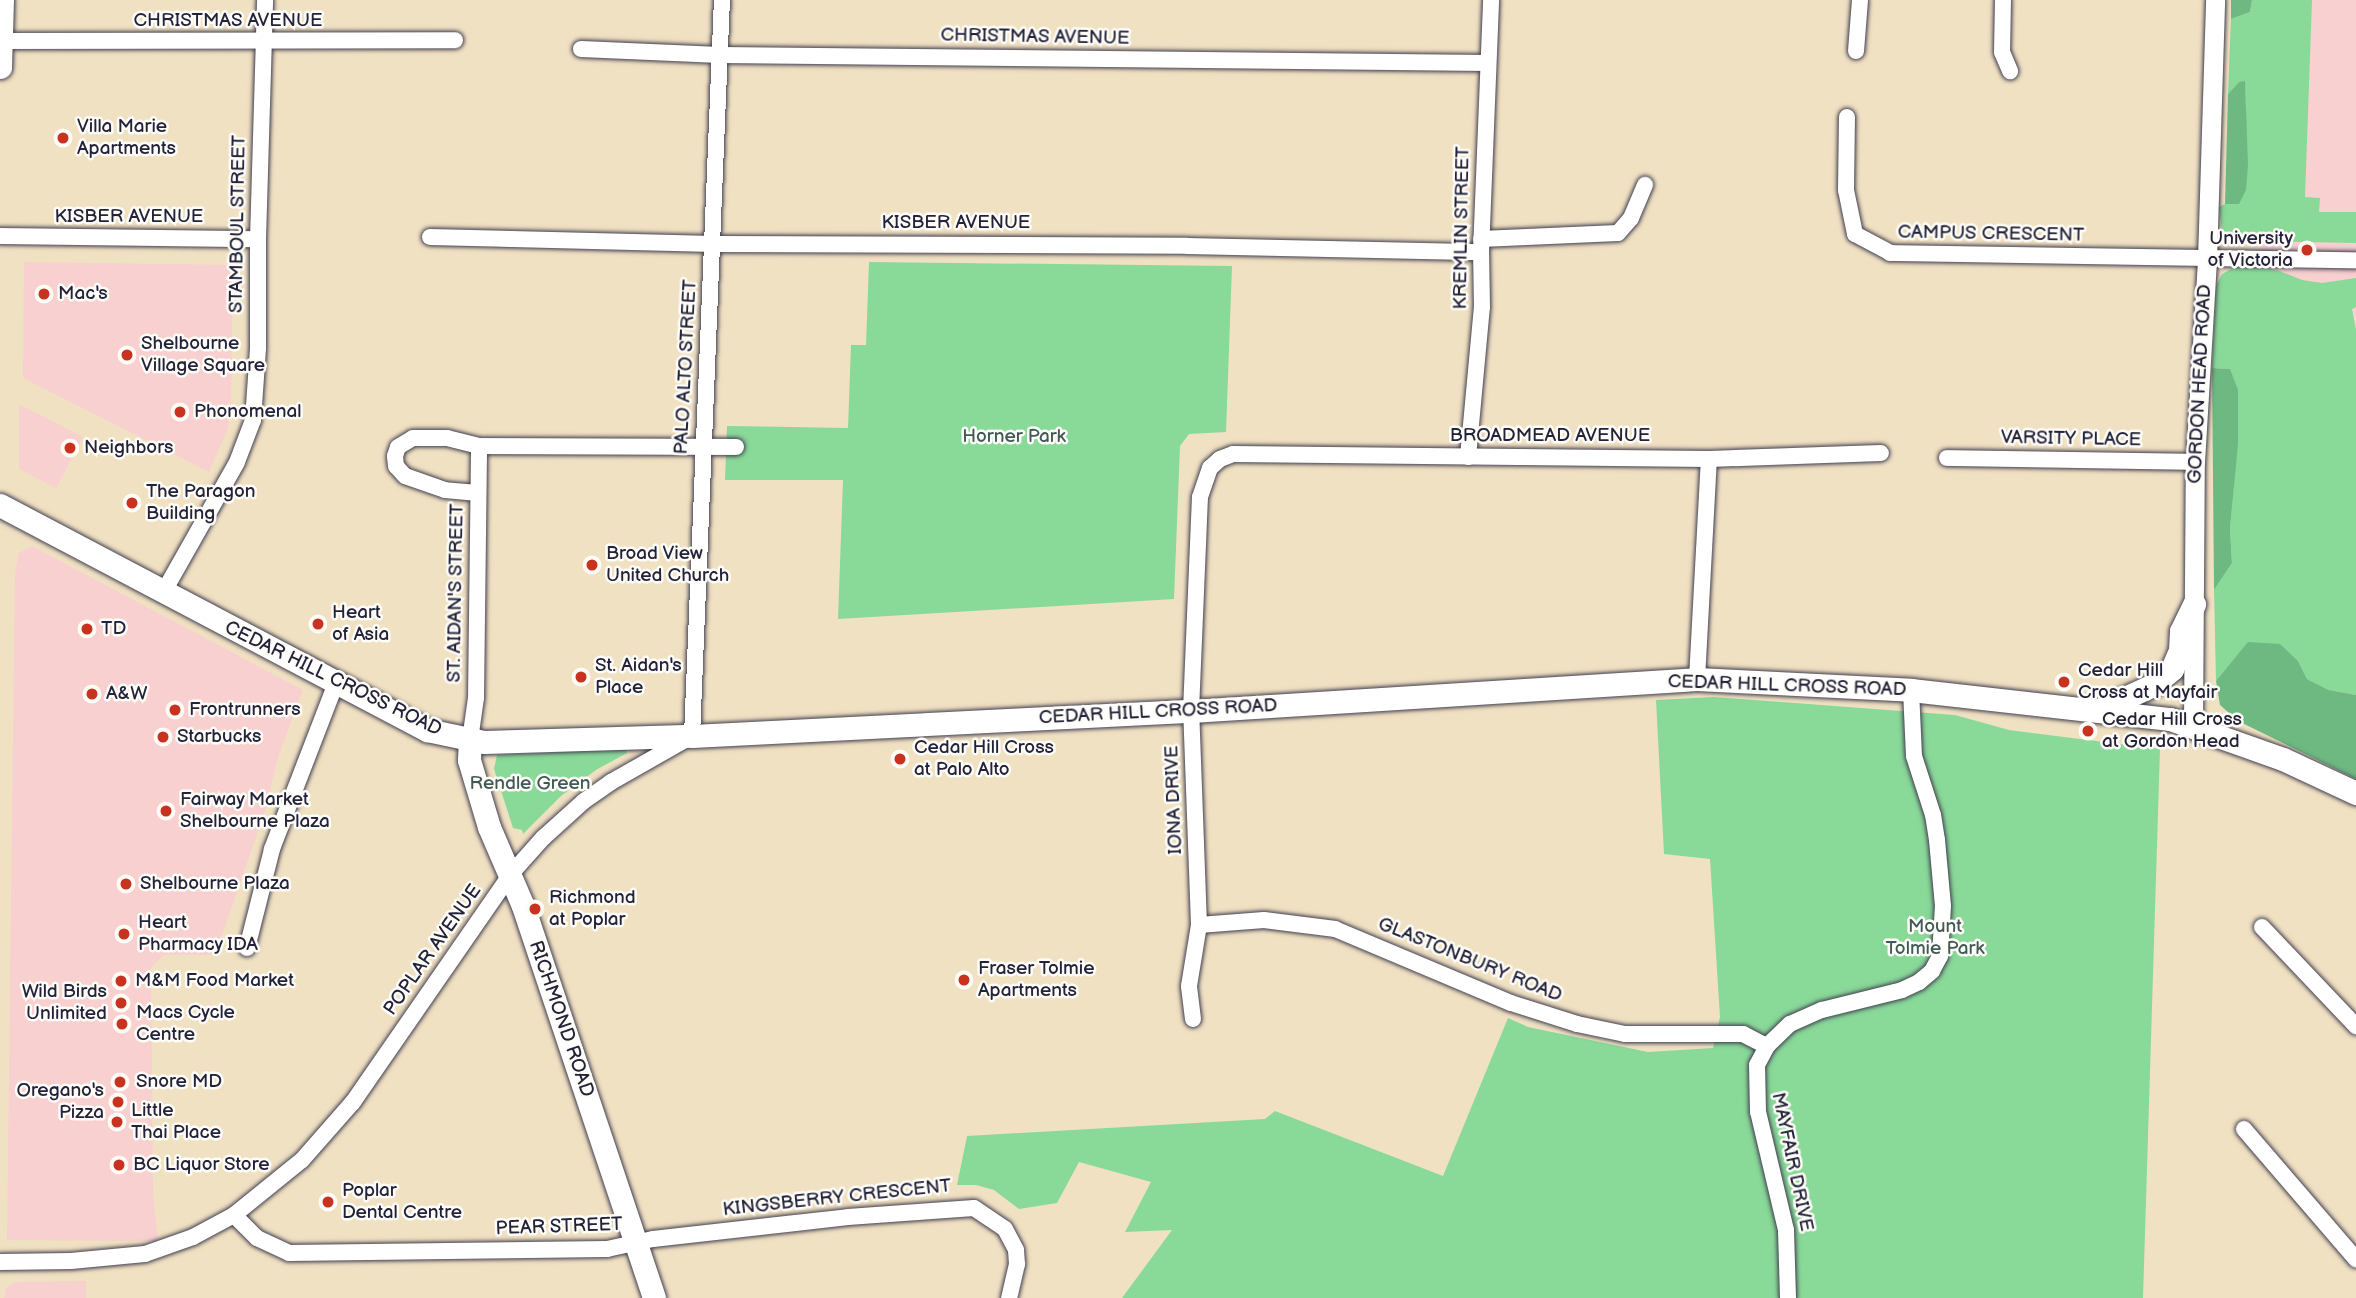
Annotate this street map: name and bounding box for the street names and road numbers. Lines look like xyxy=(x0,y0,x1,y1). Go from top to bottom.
street label: CHRISTMAS AVENUE xyxy=(134,10,322,32)
street label: CHRISTMAS AVENUE xyxy=(940,24,1130,50)
street label: STAMBOUL STREET xyxy=(225,134,251,314)
street label: KREMLIN STREET xyxy=(1449,146,1475,310)
street label: KISBER AVENUE xyxy=(55,206,203,228)
street label: KISBER AVENUE xyxy=(882,212,1030,234)
street label: CAMPUS CRESCENT xyxy=(1897,221,2085,247)
street label: PALO ALTO STREET xyxy=(670,279,702,455)
street label: GORDON HEAD ROAD xyxy=(2183,284,2217,484)
street label: BROADMEAD AVENUE xyxy=(1450,425,1650,447)
street label: VARSITY PLACE xyxy=(2001,426,2141,452)
street label: ST. AIDAN'S STREET xyxy=(443,503,469,683)
street label: CEDAR HILL CROSS ROAD xyxy=(221,616,445,742)
street label: CEDAR HILL CROSS ROAD xyxy=(1667,670,1907,702)
street label: CEDAR HILL CROSS ROAD xyxy=(1038,694,1278,730)
street label: IONA DRIVE xyxy=(1161,745,1187,855)
street label: POPLAR AVENUE xyxy=(379,880,487,1020)
street label: GLASTONBURY ROAD xyxy=(1375,913,1565,1007)
street label: RICHMOND ROAD xyxy=(524,938,598,1100)
street label: MAYFAIR DRIVE xyxy=(1766,1091,1818,1233)
street label: KINGSBERRY CRESCENT xyxy=(722,1175,952,1221)
street label: PEAR STREET xyxy=(495,1213,623,1241)

